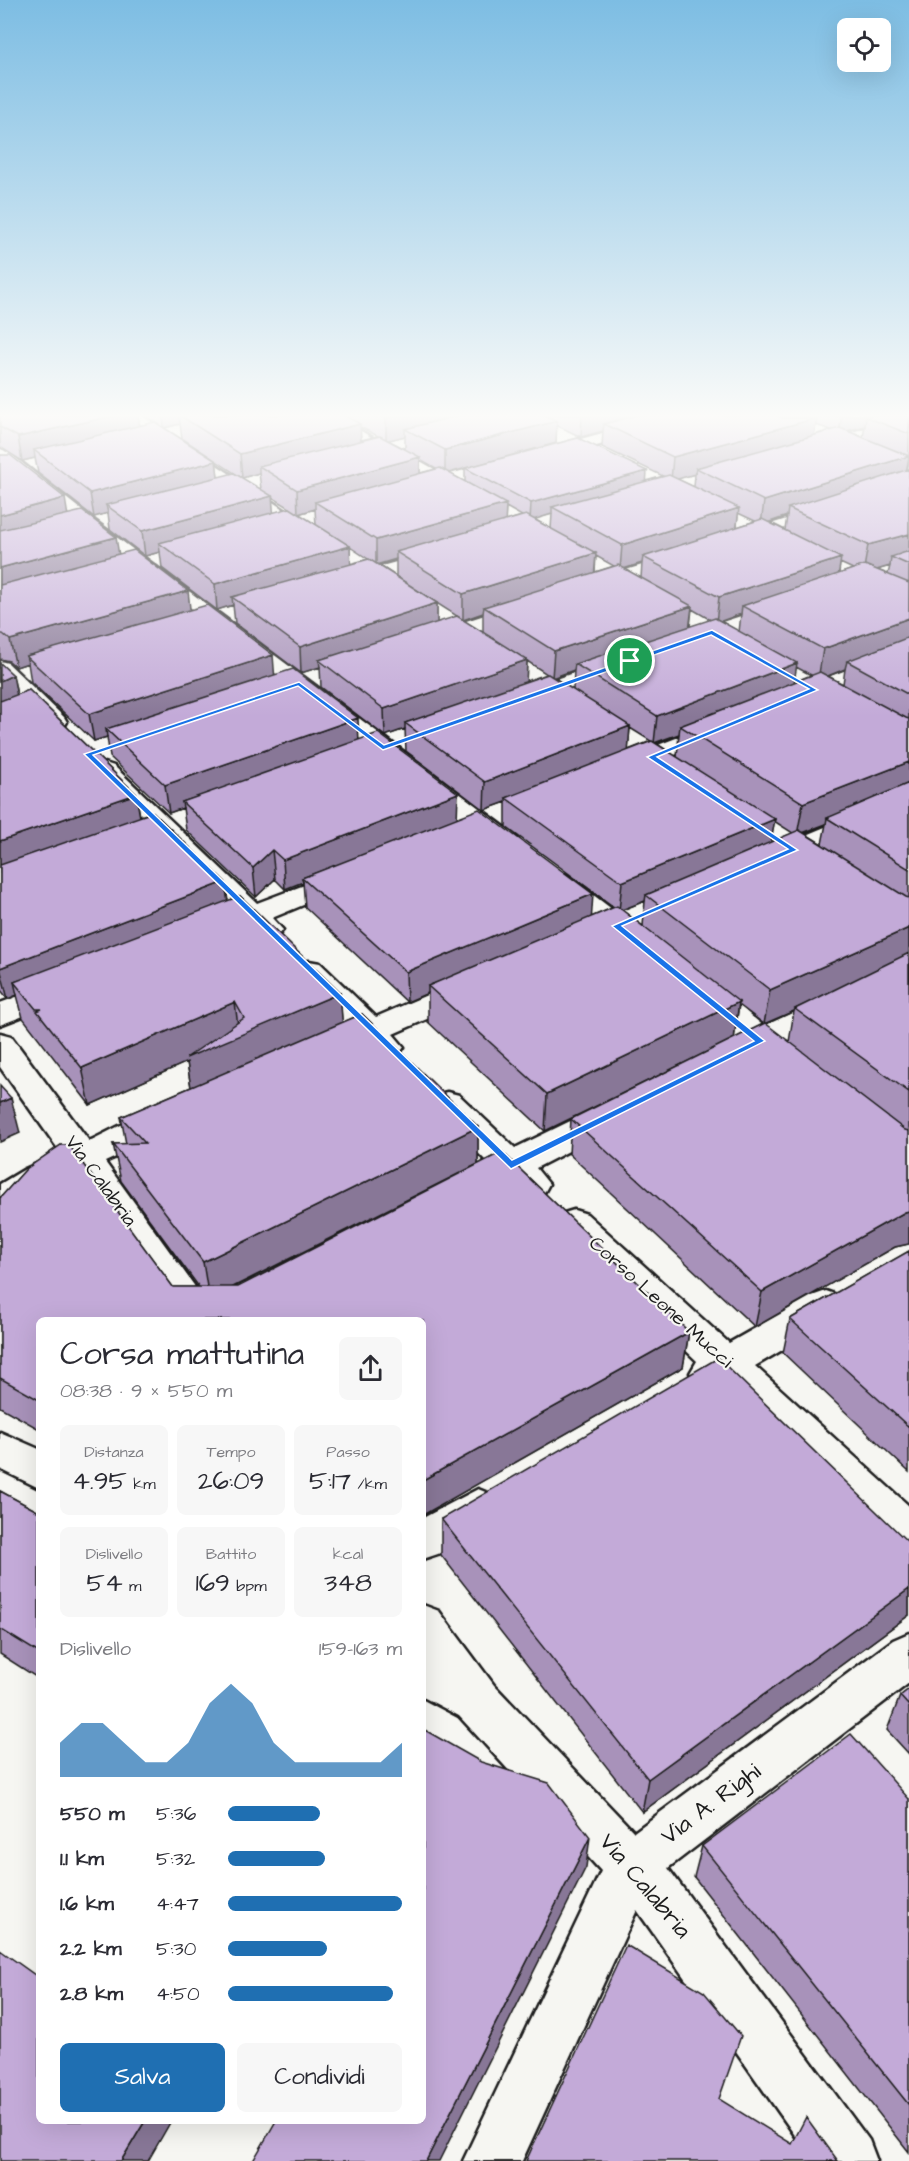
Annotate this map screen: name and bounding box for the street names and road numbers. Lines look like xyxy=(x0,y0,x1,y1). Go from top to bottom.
street label: Via Calabria xyxy=(58,1130,144,1232)
street label: Corso Leone Mucci xyxy=(583,1230,739,1374)
street label: Via A. Righi xyxy=(654,1755,769,1854)
street label: Via Calabria xyxy=(591,1826,699,1946)

